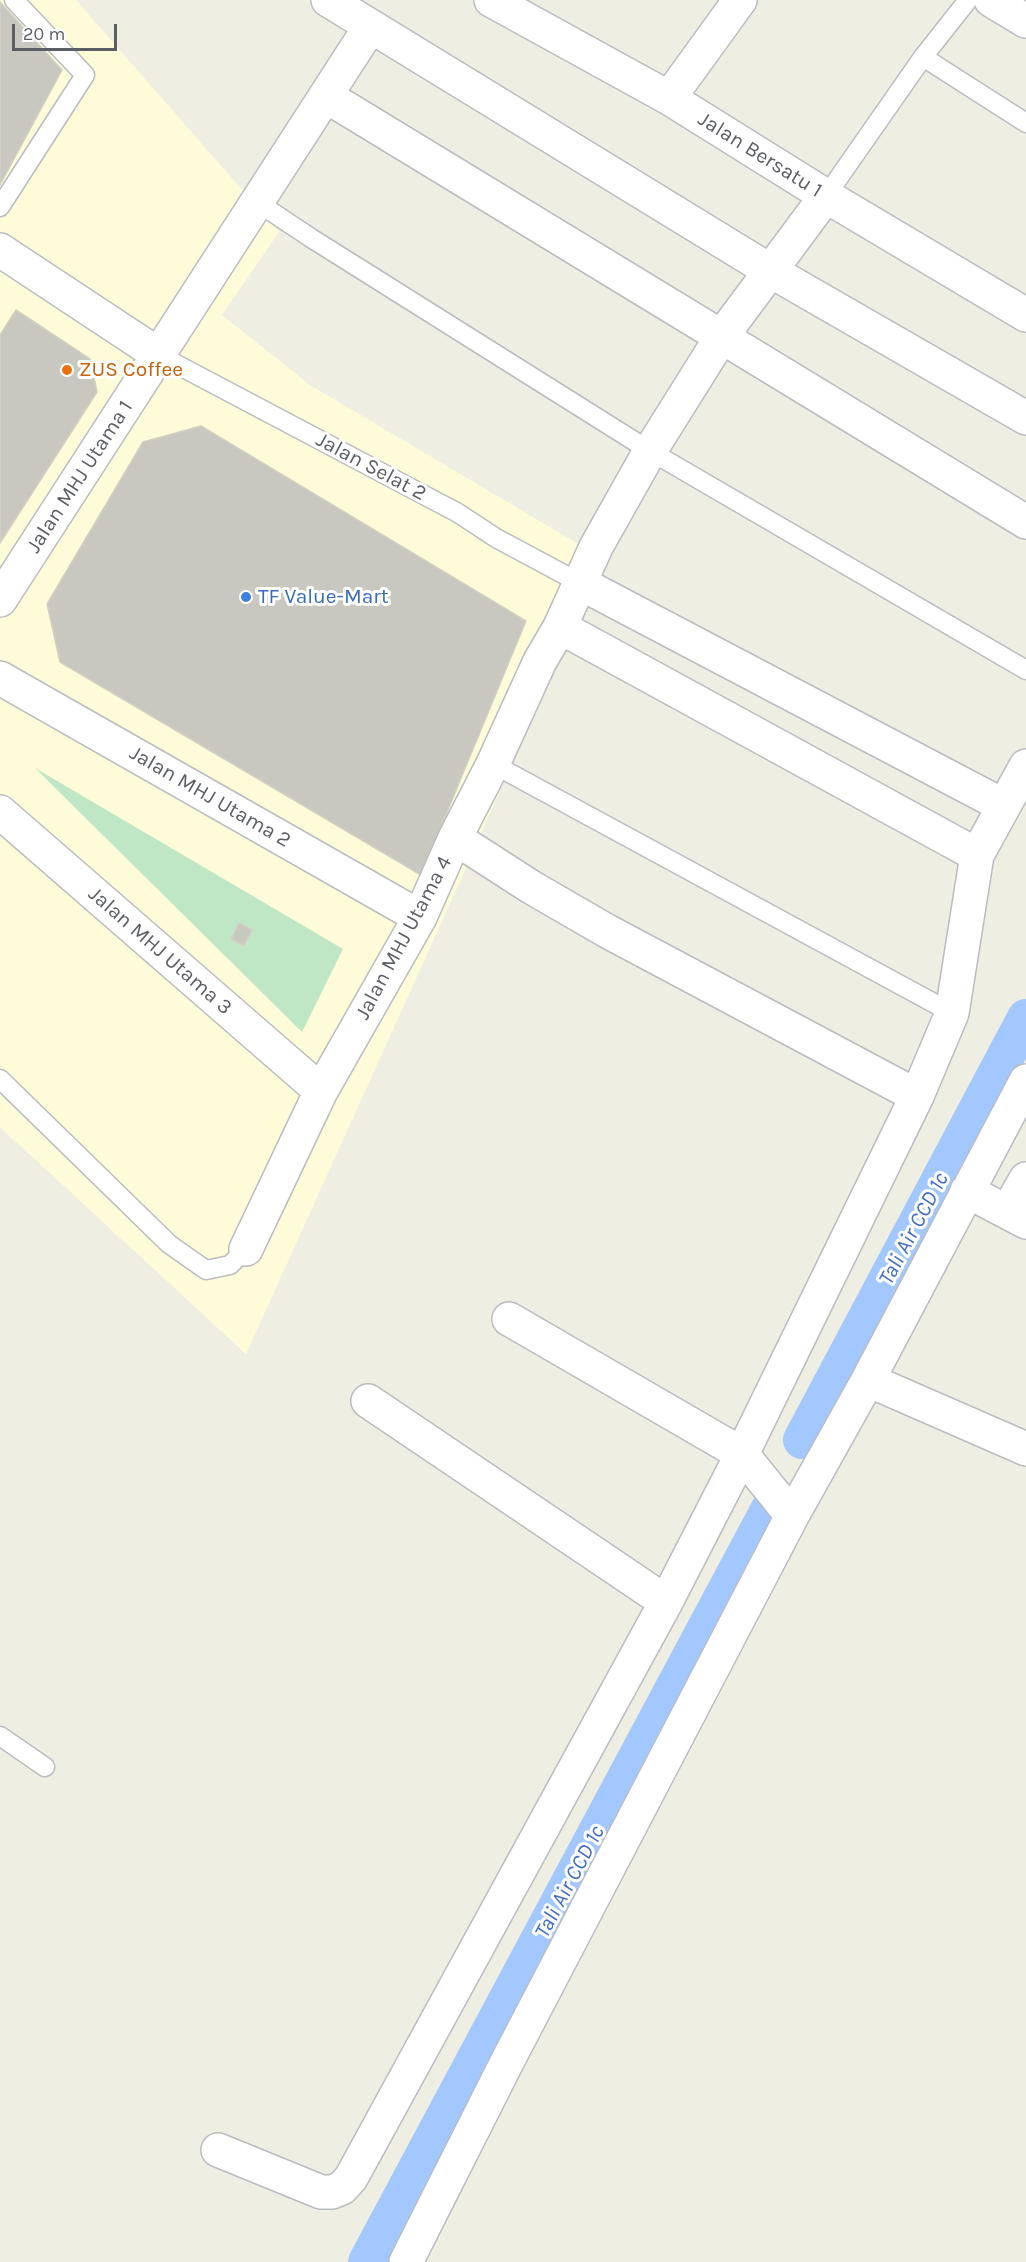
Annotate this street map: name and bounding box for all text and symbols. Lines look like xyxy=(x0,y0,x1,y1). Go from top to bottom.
scale bar xyxy=(15,12,120,50)
text: 20 m xyxy=(23,23,65,45)
street label: Jalan Bersatu 1 xyxy=(693,107,827,203)
place label: ZUS Coffee xyxy=(79,357,183,383)
marker: ZUS Coffee xyxy=(60,363,74,377)
street label: Jalan MHJ Utama 1 xyxy=(21,396,139,558)
street label: Jalan Selat 2 xyxy=(312,427,430,507)
place label: TF Value-Mart xyxy=(258,584,389,610)
marker: TF Value-Mart xyxy=(239,590,253,604)
street label: Jalan MHJ Utama 2 xyxy=(125,741,295,853)
street label: Jalan MHJ Utama 4 xyxy=(350,852,458,1024)
street label: Jalan MHJ Utama 3 xyxy=(83,882,237,1020)
water label: Tali Air CCD 1c xyxy=(873,1168,955,1290)
water label: Tali Air CCD 1c xyxy=(529,1821,611,1943)

